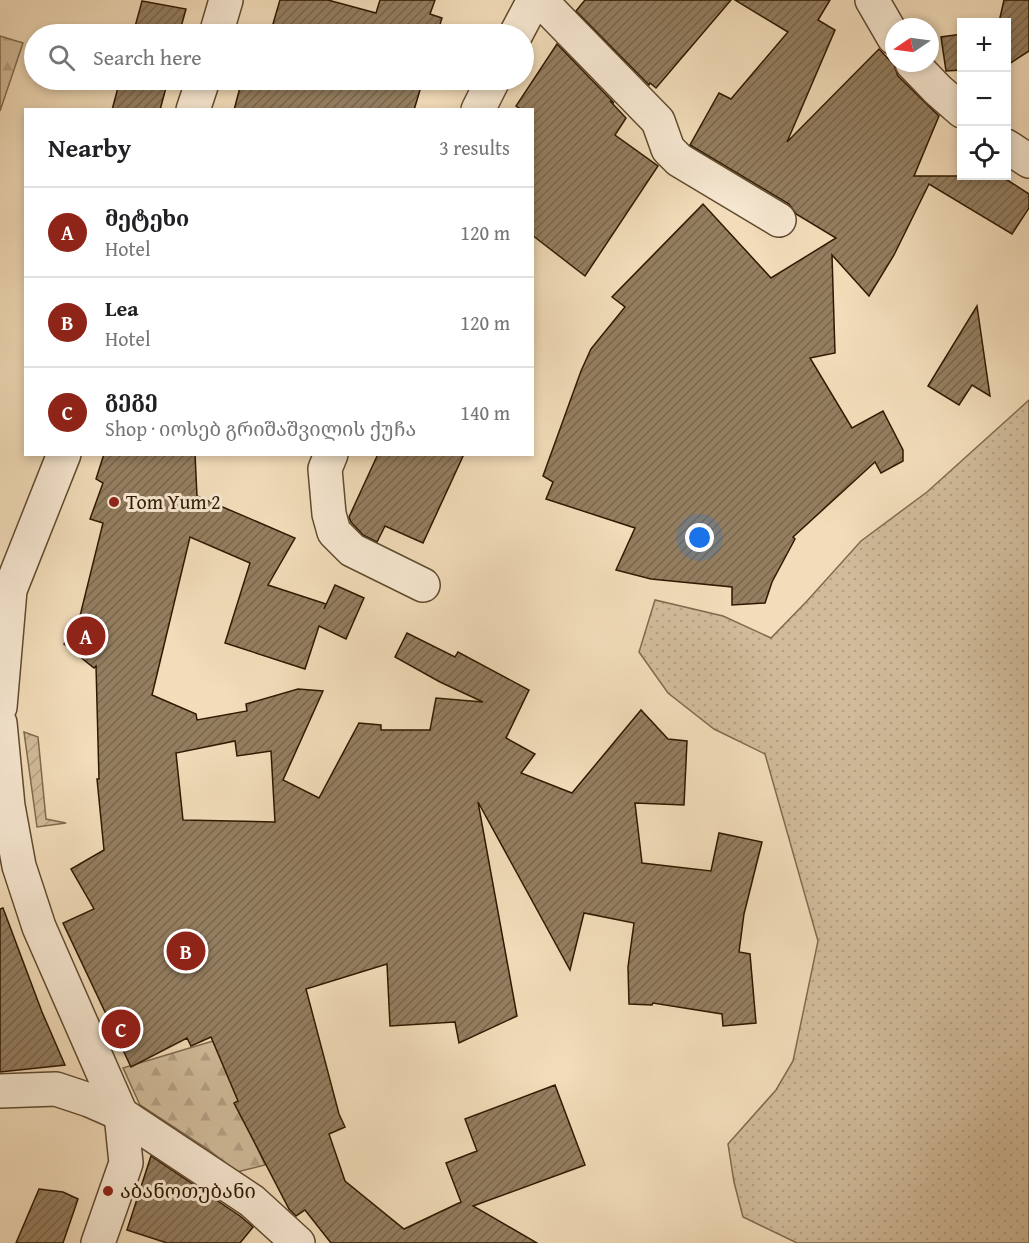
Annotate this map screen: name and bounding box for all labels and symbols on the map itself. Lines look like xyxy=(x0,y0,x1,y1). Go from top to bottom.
north arrow xyxy=(885,18,939,72)
place label: Tom Yum 2 xyxy=(126,487,221,516)
marker: Tom Yum 2 xyxy=(107,495,121,509)
your location xyxy=(685,523,714,552)
pin: A xyxy=(66,614,106,658)
pin: B xyxy=(166,928,206,974)
pin: C xyxy=(102,1006,140,1052)
place label: აბანოთუბანი xyxy=(120,1176,256,1205)
marker: აბანოთუბანი xyxy=(101,1184,115,1198)

